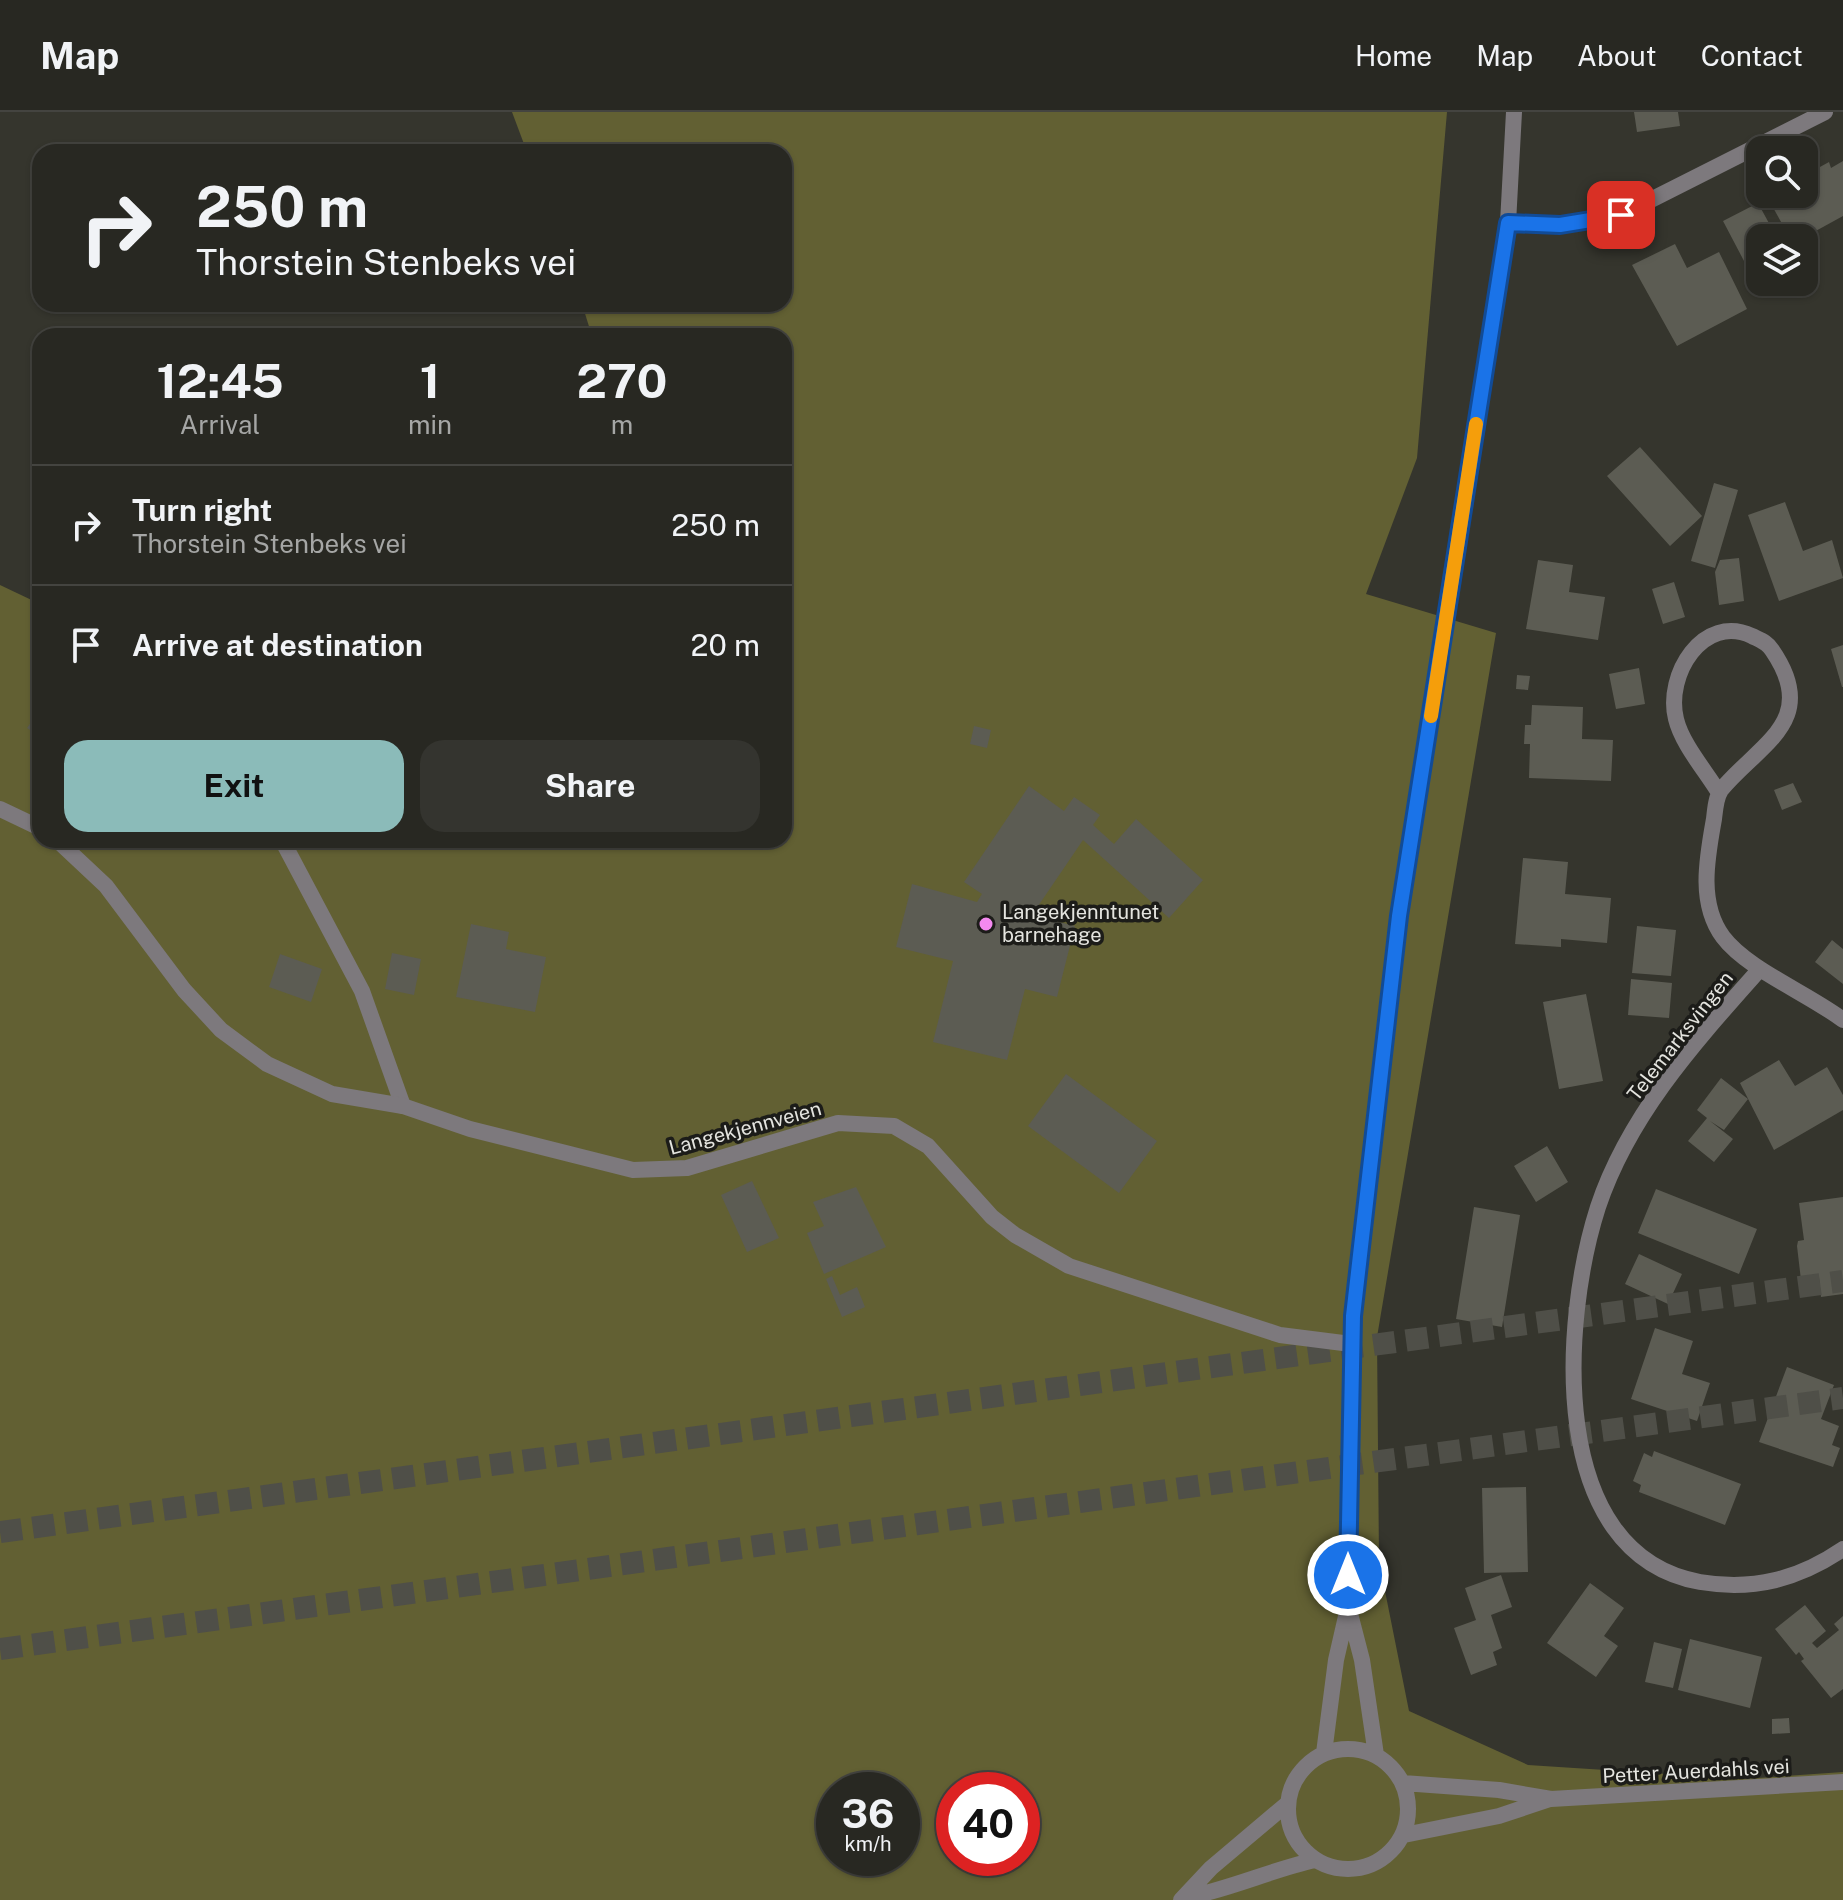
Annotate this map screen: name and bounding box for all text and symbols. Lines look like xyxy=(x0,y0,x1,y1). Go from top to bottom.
text: Map xyxy=(40,33,119,78)
text: Home xyxy=(1355,39,1432,72)
text: Map xyxy=(1476,39,1533,72)
text: About xyxy=(1577,39,1657,72)
text: Contact xyxy=(1701,39,1803,72)
map controls xyxy=(1746,136,1818,296)
button: search xyxy=(1746,136,1818,208)
text: 250 m xyxy=(196,174,368,240)
icon: right xyxy=(64,176,168,280)
pin xyxy=(1587,181,1655,249)
icon: arrive xyxy=(1599,193,1643,237)
button: layers xyxy=(1746,224,1818,296)
text: Thorstein Stenbeks vei xyxy=(196,241,576,283)
text: 12:45 xyxy=(156,352,284,409)
text: 1 xyxy=(420,352,440,409)
text: 270 xyxy=(577,352,668,409)
text: Arrival xyxy=(180,409,260,440)
text: min xyxy=(408,409,452,440)
text: m xyxy=(611,409,633,440)
text: Turn right xyxy=(132,492,272,528)
icon: right xyxy=(64,503,108,547)
text: 250 m xyxy=(671,507,760,543)
text: Thorstein Stenbeks vei xyxy=(132,528,407,559)
icon: arrive xyxy=(64,623,108,667)
text: Arrive at destination xyxy=(132,627,423,663)
text: 20 m xyxy=(691,627,760,663)
button: Exit xyxy=(64,740,404,832)
button: Share xyxy=(420,740,760,832)
place label: Langekjenntunet barnehage xyxy=(1002,900,1159,947)
marker: Langekjenntunet barnehage xyxy=(977,915,995,933)
street label: Telemarksvingen xyxy=(1622,967,1738,1105)
street label: Langekjennveien xyxy=(666,1096,824,1160)
position arrow xyxy=(1306,1533,1390,1617)
street label: Petter Auerdahls vei xyxy=(1602,1754,1790,1788)
speed limit sign: 40 xyxy=(936,1772,1040,1876)
text: 36 xyxy=(842,1790,894,1837)
text: km/h xyxy=(844,1832,892,1856)

